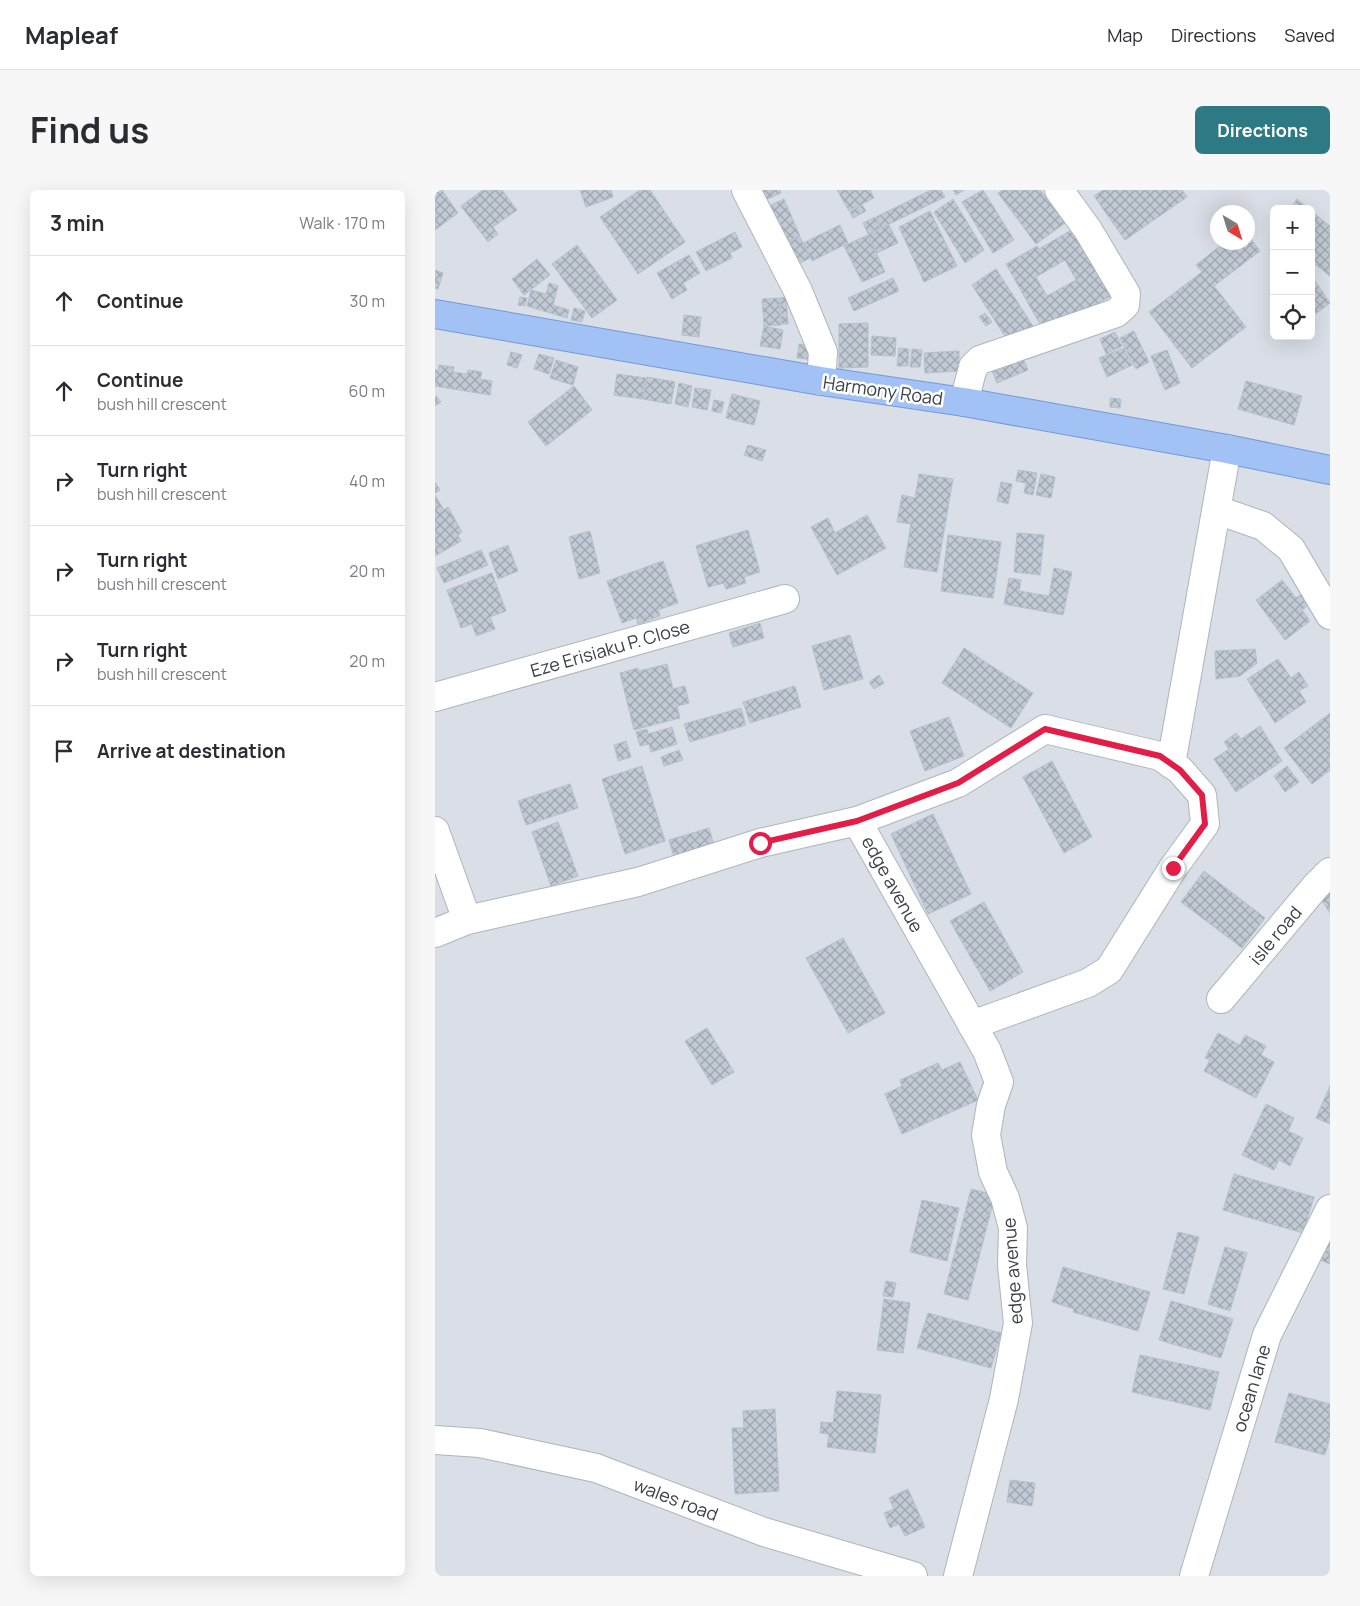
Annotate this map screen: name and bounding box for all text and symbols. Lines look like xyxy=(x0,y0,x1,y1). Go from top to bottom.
text: Mapleaf xyxy=(25,18,118,51)
text: Map xyxy=(1107,23,1143,47)
text: Directions xyxy=(1171,23,1256,47)
text: Saved xyxy=(1284,23,1335,47)
text: Find us xyxy=(30,106,149,154)
button: Directions xyxy=(1195,106,1330,154)
north arrow xyxy=(1210,205,1255,250)
map controls xyxy=(1270,205,1315,340)
button: + xyxy=(1270,205,1315,250)
text: 3 min xyxy=(50,209,104,237)
text: Walk · 170 m xyxy=(299,212,385,234)
button: − xyxy=(1270,250,1315,295)
icon: ahead xyxy=(50,287,78,315)
text: Continue xyxy=(97,288,183,314)
text: 30 m xyxy=(350,290,385,312)
button: locate xyxy=(1270,295,1315,340)
text: Continue xyxy=(97,367,183,393)
street label: Harmony Road xyxy=(822,370,944,410)
icon: ahead xyxy=(50,377,78,405)
text: 60 m xyxy=(349,380,385,402)
text: bush hill crescent xyxy=(97,393,227,415)
text: Turn right xyxy=(97,457,187,483)
icon: right xyxy=(50,467,78,495)
text: 40 m xyxy=(349,470,385,492)
text: bush hill crescent xyxy=(97,483,227,505)
text: Turn right xyxy=(97,547,187,573)
icon: right xyxy=(50,557,78,585)
text: 20 m xyxy=(349,560,385,582)
text: bush hill crescent xyxy=(97,573,227,595)
street label: Eze Erisiaku P. Close xyxy=(527,614,693,682)
text: Turn right xyxy=(97,637,187,663)
icon: right xyxy=(50,647,78,675)
text: 20 m xyxy=(349,650,385,672)
text: bush hill crescent xyxy=(97,663,227,685)
icon: arrive xyxy=(50,737,78,765)
text: Arrive at destination xyxy=(97,738,286,764)
route start xyxy=(749,832,772,855)
street label: edge avenue xyxy=(857,832,929,936)
route end xyxy=(1162,857,1185,880)
street label: isle road xyxy=(1243,901,1307,969)
street label: edge avenue xyxy=(996,1217,1028,1325)
street label: ocean lane xyxy=(1226,1341,1276,1435)
street label: wales road xyxy=(630,1472,722,1526)

